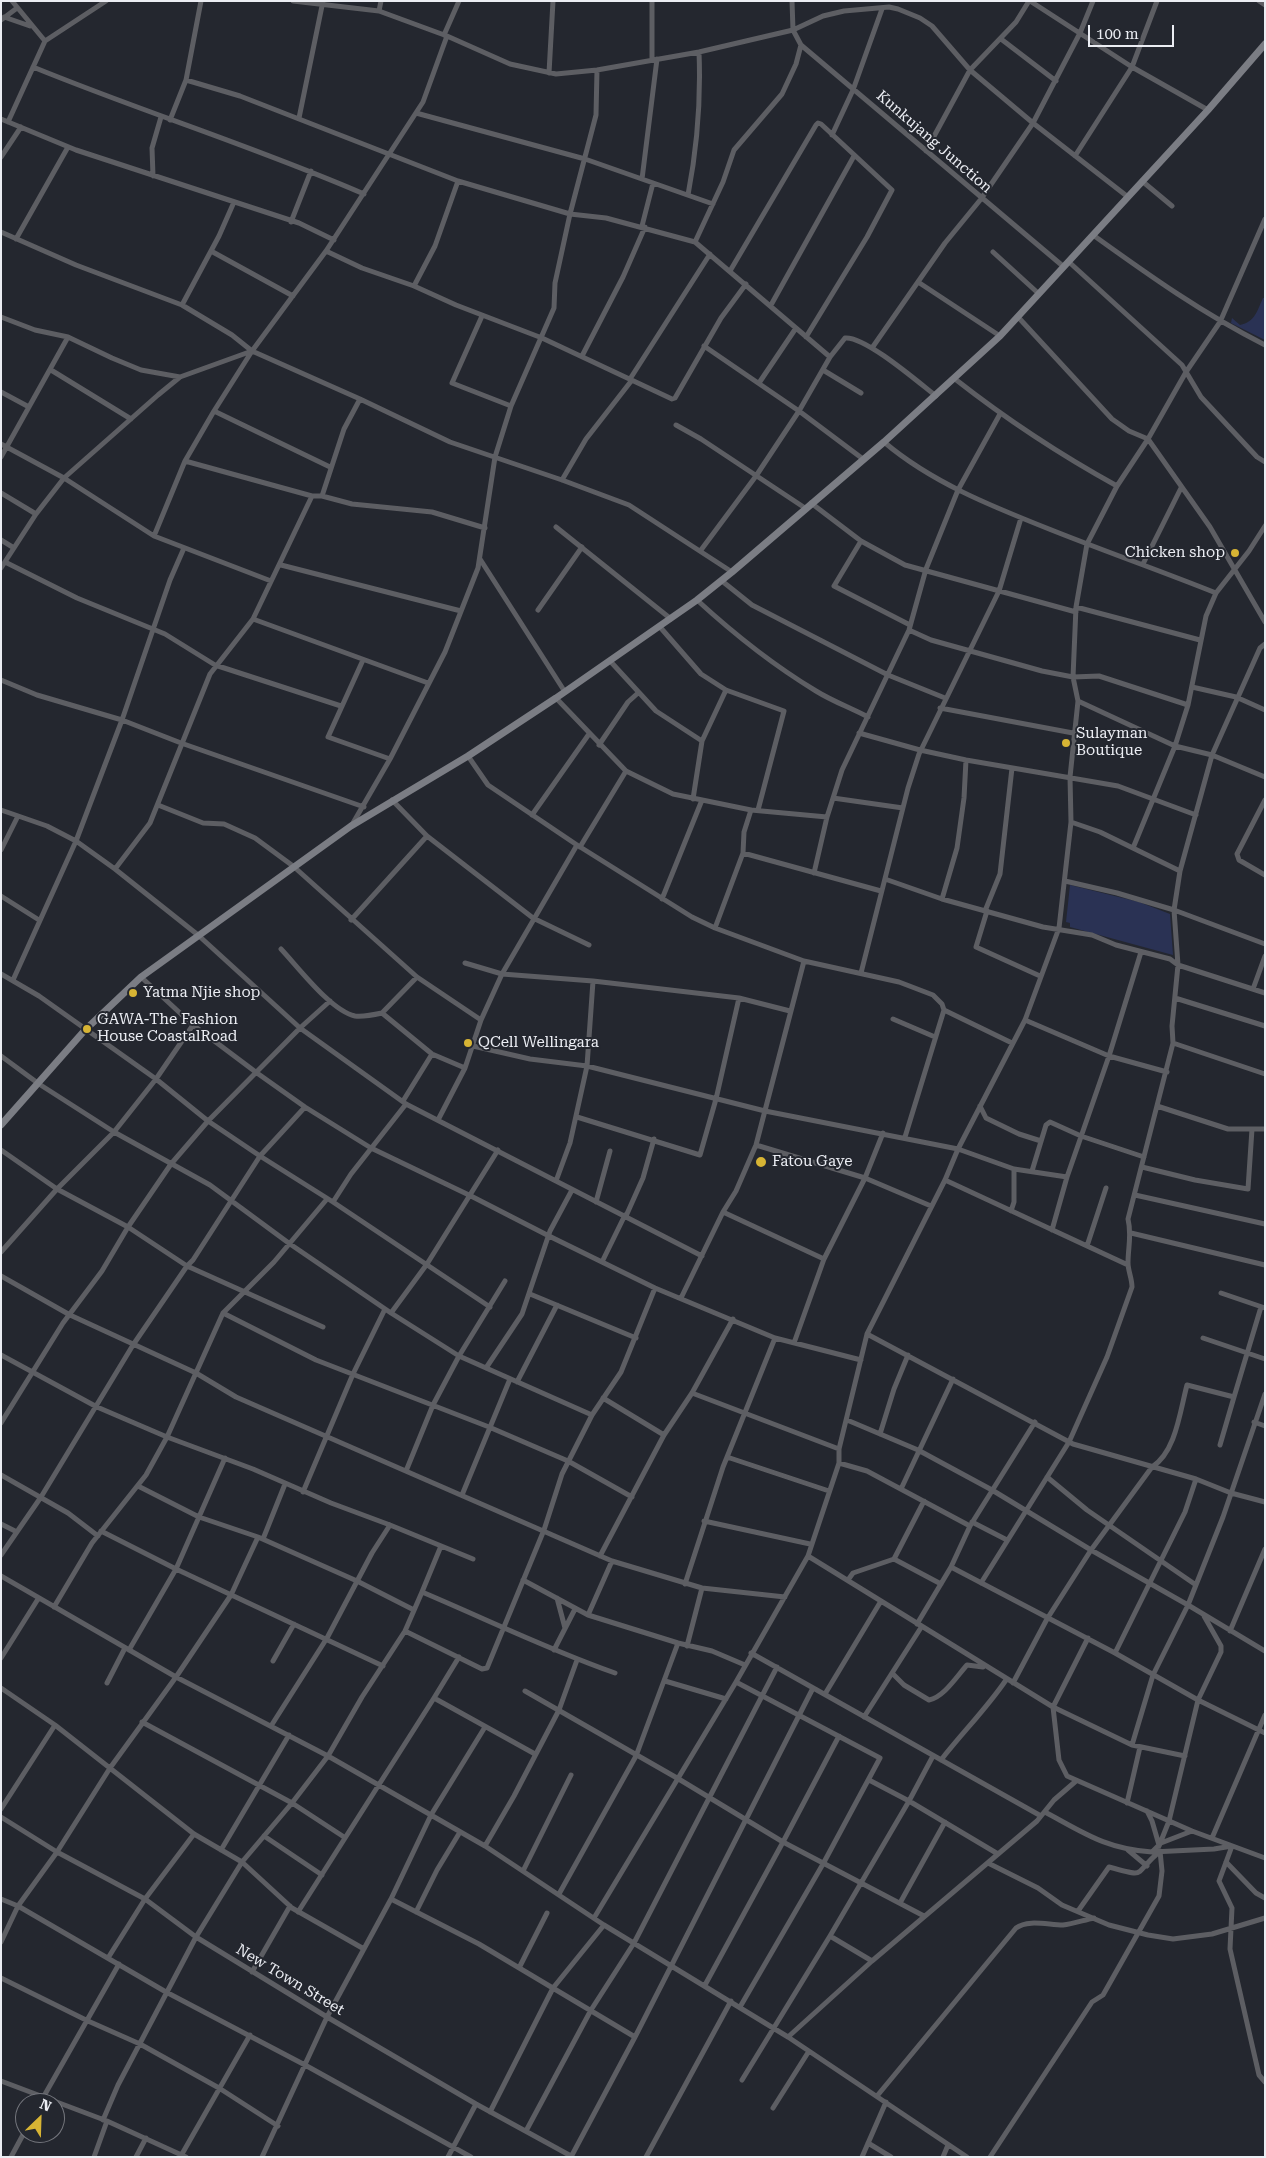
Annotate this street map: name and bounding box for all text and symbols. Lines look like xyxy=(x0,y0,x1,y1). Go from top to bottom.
scale bar xyxy=(1091,15,1177,47)
text: 100 m xyxy=(1096,25,1139,43)
street label: Kunkujang Junction xyxy=(872,87,996,197)
place label: Chicken shop xyxy=(1125,544,1225,562)
marker: Chicken shop xyxy=(1229,547,1241,559)
place label: Sulayman Boutique xyxy=(1076,725,1147,760)
marker: Sulayman Boutique xyxy=(1060,737,1072,749)
place label: Yatma Njie shop xyxy=(143,984,260,1002)
marker: Yatma Njie shop xyxy=(127,987,139,999)
place label: GAWA-The Fashion House CoastalRoad xyxy=(97,1011,238,1046)
marker: GAWA-The Fashion House CoastalRoad xyxy=(81,1023,93,1035)
place label: QCell Wellingara xyxy=(478,1034,599,1052)
marker: QCell Wellingara xyxy=(462,1037,474,1049)
place label: Fatou Gaye xyxy=(772,1153,852,1171)
marker: Fatou Gaye xyxy=(754,1155,768,1169)
street label: New Town Street xyxy=(233,1941,347,2019)
north arrow xyxy=(15,2093,65,2143)
text: N xyxy=(38,2096,54,2115)

